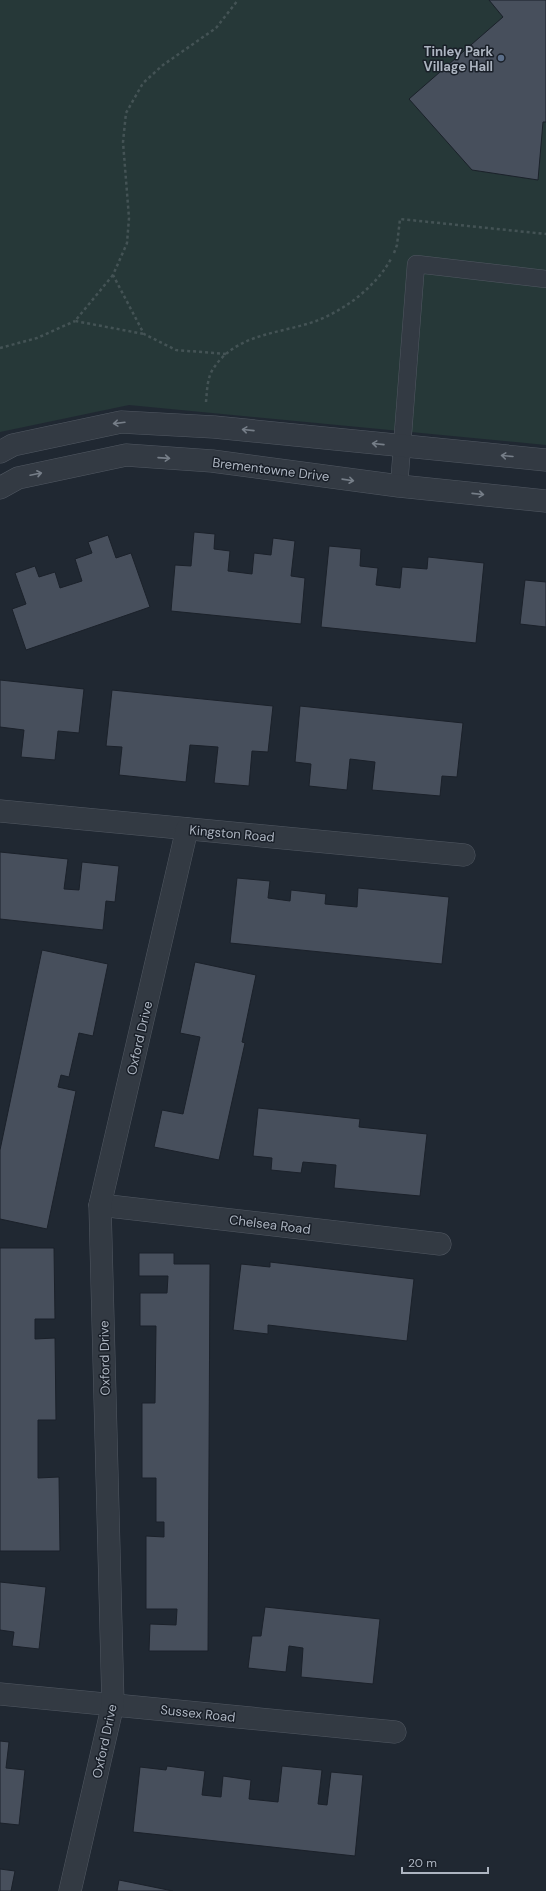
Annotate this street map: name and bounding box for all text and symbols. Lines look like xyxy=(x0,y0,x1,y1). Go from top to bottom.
place label: Tinley Park Village Hall xyxy=(423,43,493,75)
marker: Tinley Park Village Hall xyxy=(496,53,506,63)
one-way arrow xyxy=(113,419,126,427)
one-way arrow xyxy=(242,427,255,434)
one-way arrow xyxy=(372,440,385,448)
one-way arrow xyxy=(501,453,514,460)
one-way arrow xyxy=(157,454,170,461)
street label: Brementowne Drive xyxy=(212,454,330,485)
one-way arrow xyxy=(29,470,42,478)
one-way arrow xyxy=(341,476,354,483)
one-way arrow xyxy=(471,490,484,498)
street label: Kingston Road xyxy=(189,821,275,846)
street label: Oxford Drive xyxy=(123,999,156,1077)
street label: Chelsea Road xyxy=(228,1211,312,1238)
street label: Oxford Drive xyxy=(95,1320,114,1396)
street label: Sussex Road xyxy=(160,1701,236,1726)
street label: Oxford Drive xyxy=(88,1702,121,1780)
scale bar xyxy=(402,1849,488,1875)
text: 20 m xyxy=(408,1855,437,1871)

